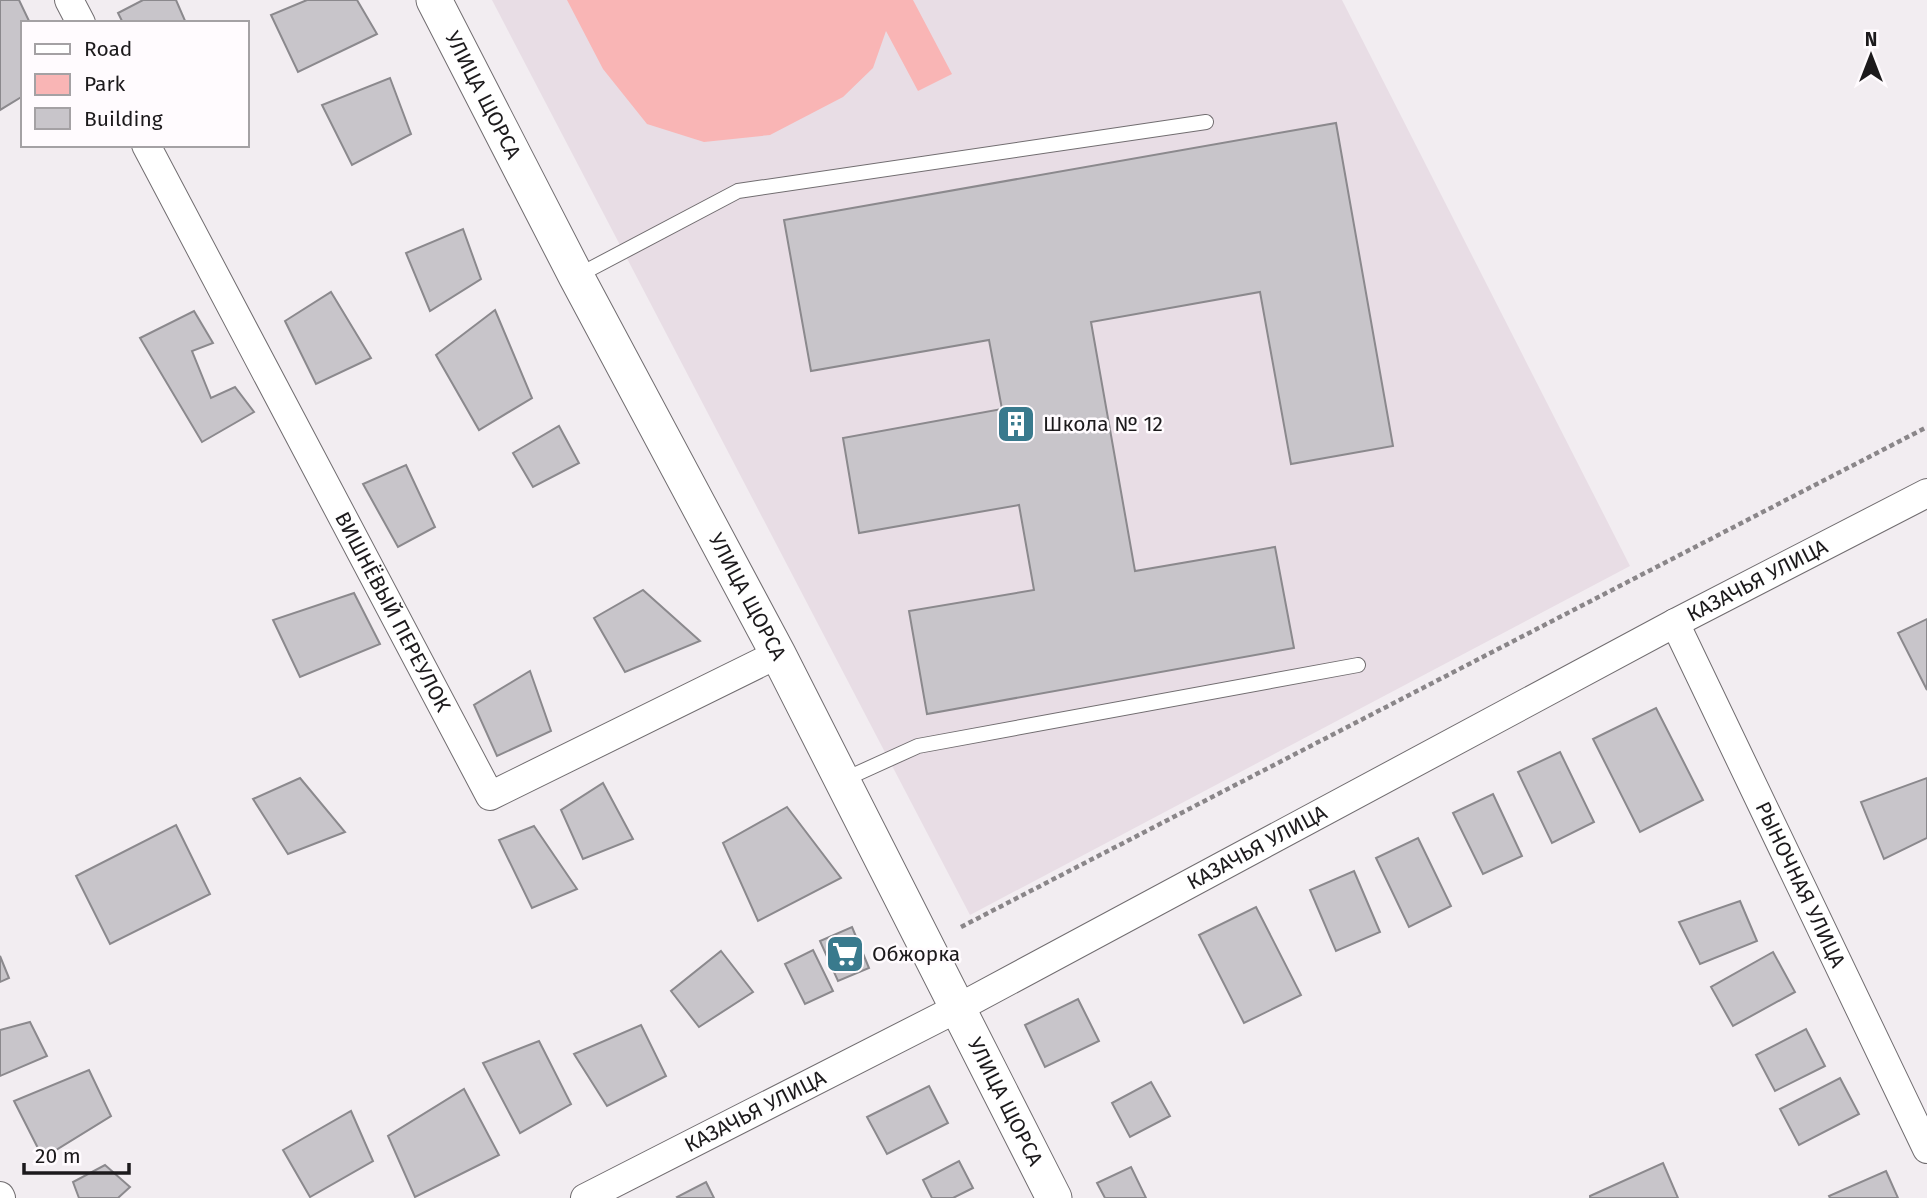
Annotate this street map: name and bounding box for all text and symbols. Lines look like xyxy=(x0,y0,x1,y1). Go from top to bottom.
legend xyxy=(21,21,248,147)
north arrow xyxy=(1836,21,1906,91)
street label: УЛИЦА ЩОРСА xyxy=(439,27,527,163)
text: N xyxy=(1865,28,1877,51)
text: Road xyxy=(84,36,132,62)
text: Park xyxy=(84,71,126,97)
text: Building xyxy=(84,106,163,132)
building icon: Школа № 12 xyxy=(995,403,1037,445)
place label: Школа № 12 xyxy=(1043,411,1163,437)
street label: ВИШНЁВЫЙ ПЕРЕУЛОК xyxy=(329,507,456,717)
street label: УЛИЦА ЩОРСА xyxy=(703,529,792,665)
street label: КАЗАЧЬЯ УЛИЦА xyxy=(1682,533,1832,628)
street label: РЫНОЧНАЯ УЛИЦА xyxy=(1750,797,1851,972)
street label: КАЗАЧЬЯ УЛИЦА xyxy=(1183,799,1331,896)
supermarket icon: Обжорка xyxy=(824,933,866,975)
place label: Обжорка xyxy=(872,941,960,967)
street label: УЛИЦА ЩОРСА xyxy=(962,1033,1048,1170)
street label: КАЗАЧЬЯ УЛИЦА xyxy=(680,1065,830,1158)
scale bar xyxy=(24,1132,130,1176)
text: 20 m xyxy=(35,1143,81,1169)

